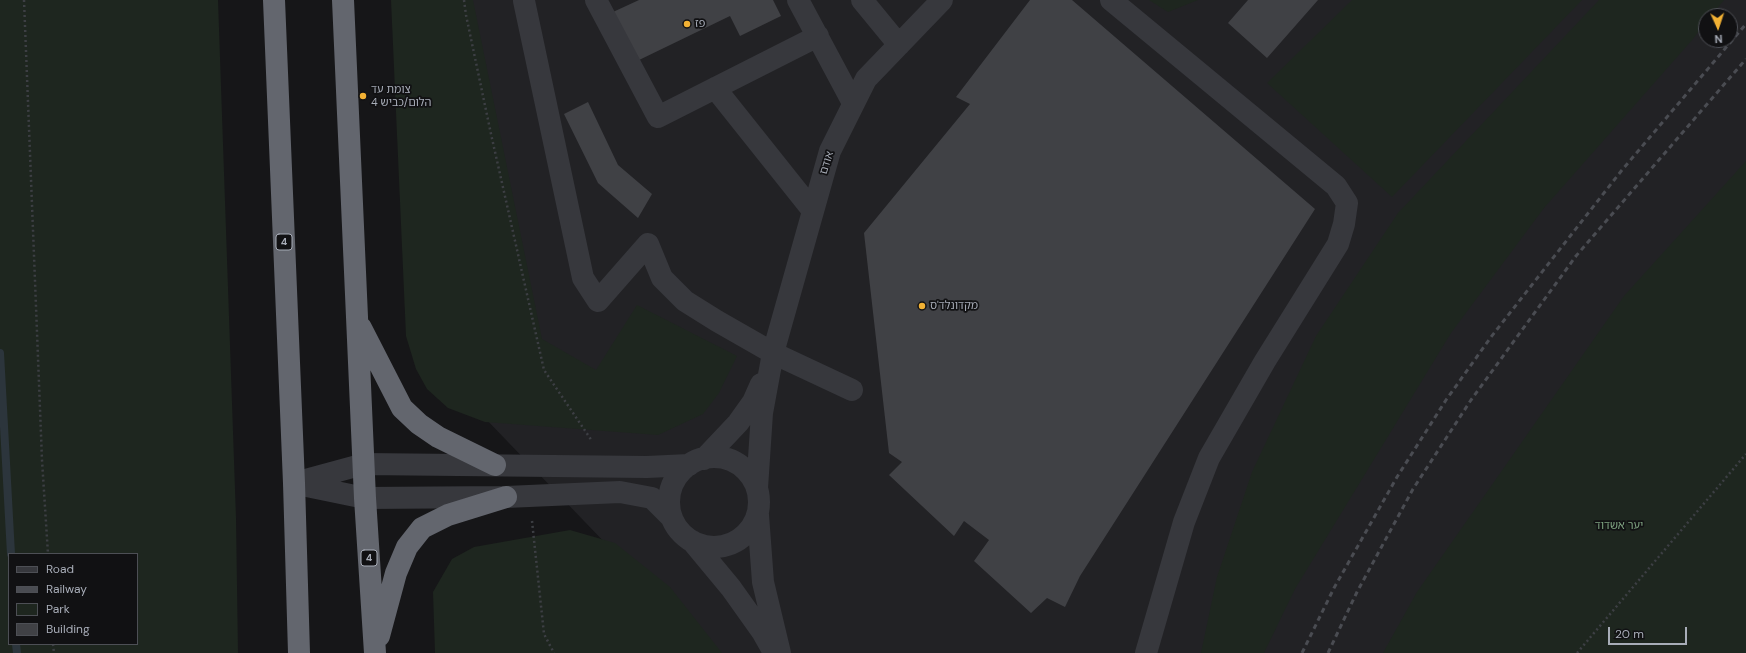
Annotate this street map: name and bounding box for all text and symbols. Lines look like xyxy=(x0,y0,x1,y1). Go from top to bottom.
north arrow xyxy=(1698,8,1738,48)
place label: פז xyxy=(695,17,705,31)
marker: פז xyxy=(682,19,692,29)
text: N xyxy=(1714,32,1723,46)
place label: צומת עד הלום/כביש 4 xyxy=(371,83,432,109)
marker: צומת עד הלום/כביש 4 xyxy=(358,91,368,101)
street label: אודם xyxy=(817,150,837,176)
road number: 4 xyxy=(276,234,292,250)
place label: מקדונלד'ס xyxy=(930,299,978,313)
marker: מקדונלד'ס xyxy=(917,301,927,311)
park label: יער אשדוד xyxy=(1595,519,1643,533)
road number: 4 xyxy=(361,550,377,566)
legend xyxy=(8,553,138,645)
text: Road xyxy=(46,561,74,577)
text: Railway xyxy=(46,581,87,597)
text: Park xyxy=(46,601,70,617)
scale bar xyxy=(1610,619,1689,645)
text: Building xyxy=(46,621,90,637)
text: 20 m xyxy=(1615,626,1644,642)

